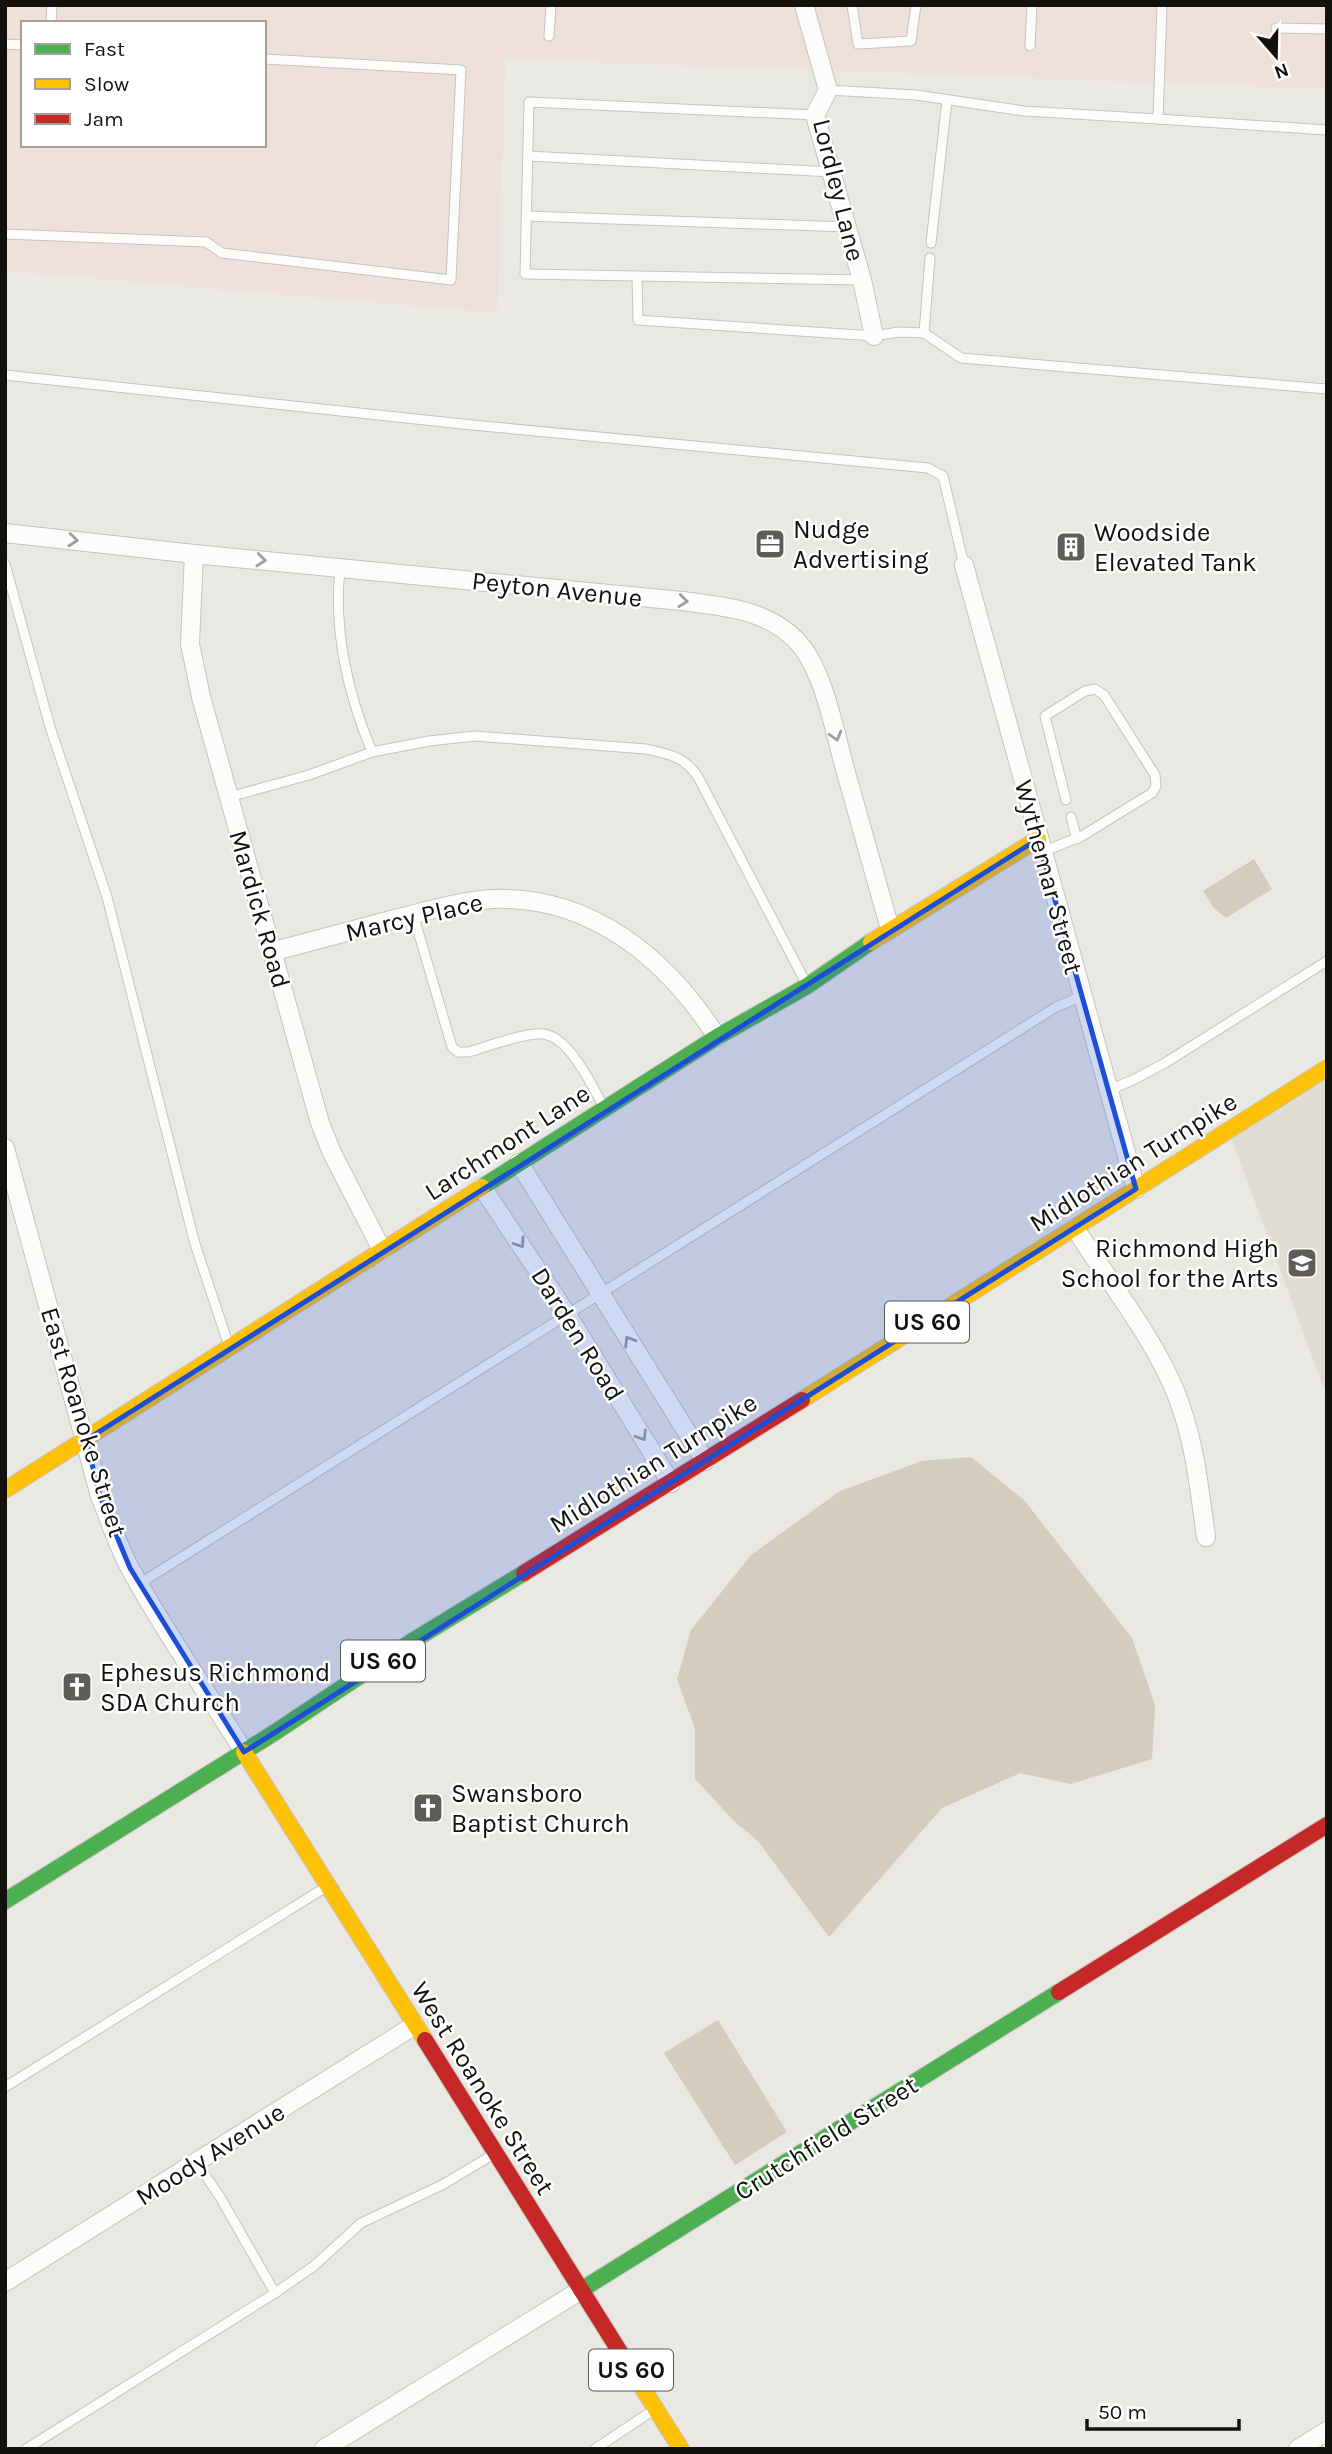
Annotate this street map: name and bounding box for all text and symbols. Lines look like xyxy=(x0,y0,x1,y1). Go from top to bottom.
legend xyxy=(21,21,266,147)
north arrow xyxy=(1241,21,1311,91)
text: Fast xyxy=(84,37,125,61)
text: N xyxy=(1271,58,1292,84)
text: Slow xyxy=(84,72,129,96)
text: Jam xyxy=(84,107,124,131)
street label: Lordley Lane xyxy=(806,116,871,265)
place label: Nudge Advertising xyxy=(793,514,929,575)
place label: Woodside Elevated Tank xyxy=(1094,517,1257,578)
office icon: Nudge Advertising xyxy=(753,527,787,561)
building icon: Woodside Elevated Tank xyxy=(1054,530,1088,564)
one-way arrow xyxy=(67,533,79,548)
one-way arrow xyxy=(256,552,267,567)
street label: Peyton Avenue xyxy=(470,565,644,614)
one-way arrow xyxy=(677,594,689,609)
one-way arrow xyxy=(828,730,842,742)
street label: Wythemar Street xyxy=(1008,777,1089,978)
street label: Mardick Road xyxy=(222,827,297,992)
street label: Marcy Place xyxy=(342,887,486,948)
street label: Larchmont Lane xyxy=(419,1077,596,1207)
street label: Midlothian Turnpike xyxy=(1024,1086,1243,1239)
place label: Richmond High School for the Arts xyxy=(1061,1233,1279,1294)
one-way arrow xyxy=(512,1236,525,1249)
school or university icon: Richmond High School for the Arts xyxy=(1285,1246,1319,1280)
street label: Darden Road xyxy=(524,1262,631,1407)
road number: US 60 xyxy=(885,1302,969,1342)
street label: East Roanoke Street xyxy=(34,1304,133,1541)
one-way arrow xyxy=(625,1336,638,1349)
street label: Midlothian Turnpike xyxy=(544,1387,763,1540)
one-way arrow xyxy=(633,1428,646,1441)
road number: US 60 xyxy=(341,1640,425,1681)
place label: Ephesus Richmond SDA Church xyxy=(100,1657,331,1718)
church icon: Ephesus Richmond SDA Church xyxy=(60,1670,94,1704)
place label: Swansboro Baptist Church xyxy=(451,1778,630,1839)
church icon: Swansboro Baptist Church xyxy=(411,1791,445,1825)
street label: West Roanoke Street xyxy=(404,1976,561,2201)
street label: Crutchfield Street xyxy=(729,2069,924,2207)
street label: Moody Avenue xyxy=(130,2096,290,2213)
road number: US 60 xyxy=(589,2350,673,2390)
scale bar xyxy=(1087,2388,1239,2432)
text: 50 m xyxy=(1098,2400,1147,2424)

